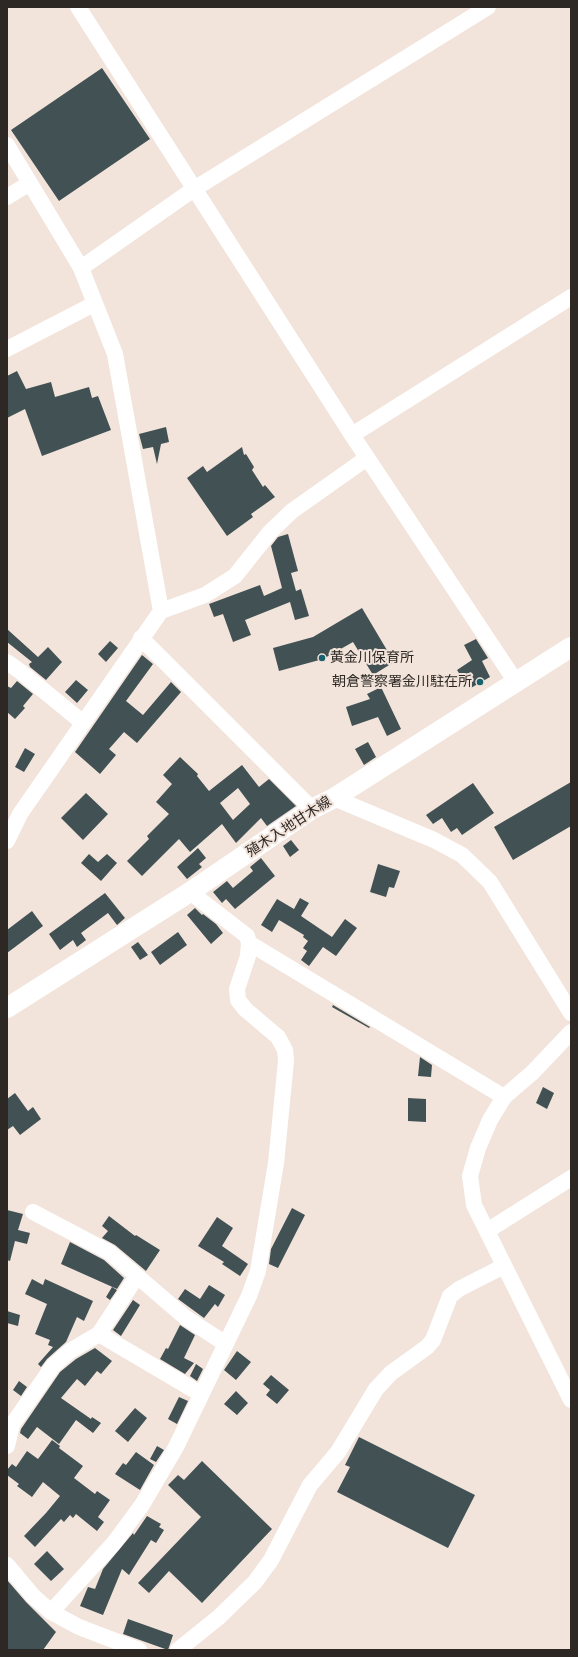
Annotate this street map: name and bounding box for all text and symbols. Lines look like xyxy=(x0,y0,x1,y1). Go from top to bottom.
place label: 黄金川保育所 xyxy=(330,650,414,666)
marker: 黄金川保育所 xyxy=(317,653,327,663)
place label: 朝倉警察署金川駐在所 xyxy=(332,674,472,690)
marker: 朝倉警察署金川駐在所 xyxy=(475,677,485,687)
street label: 殖木入地甘木線 xyxy=(243,793,335,861)

